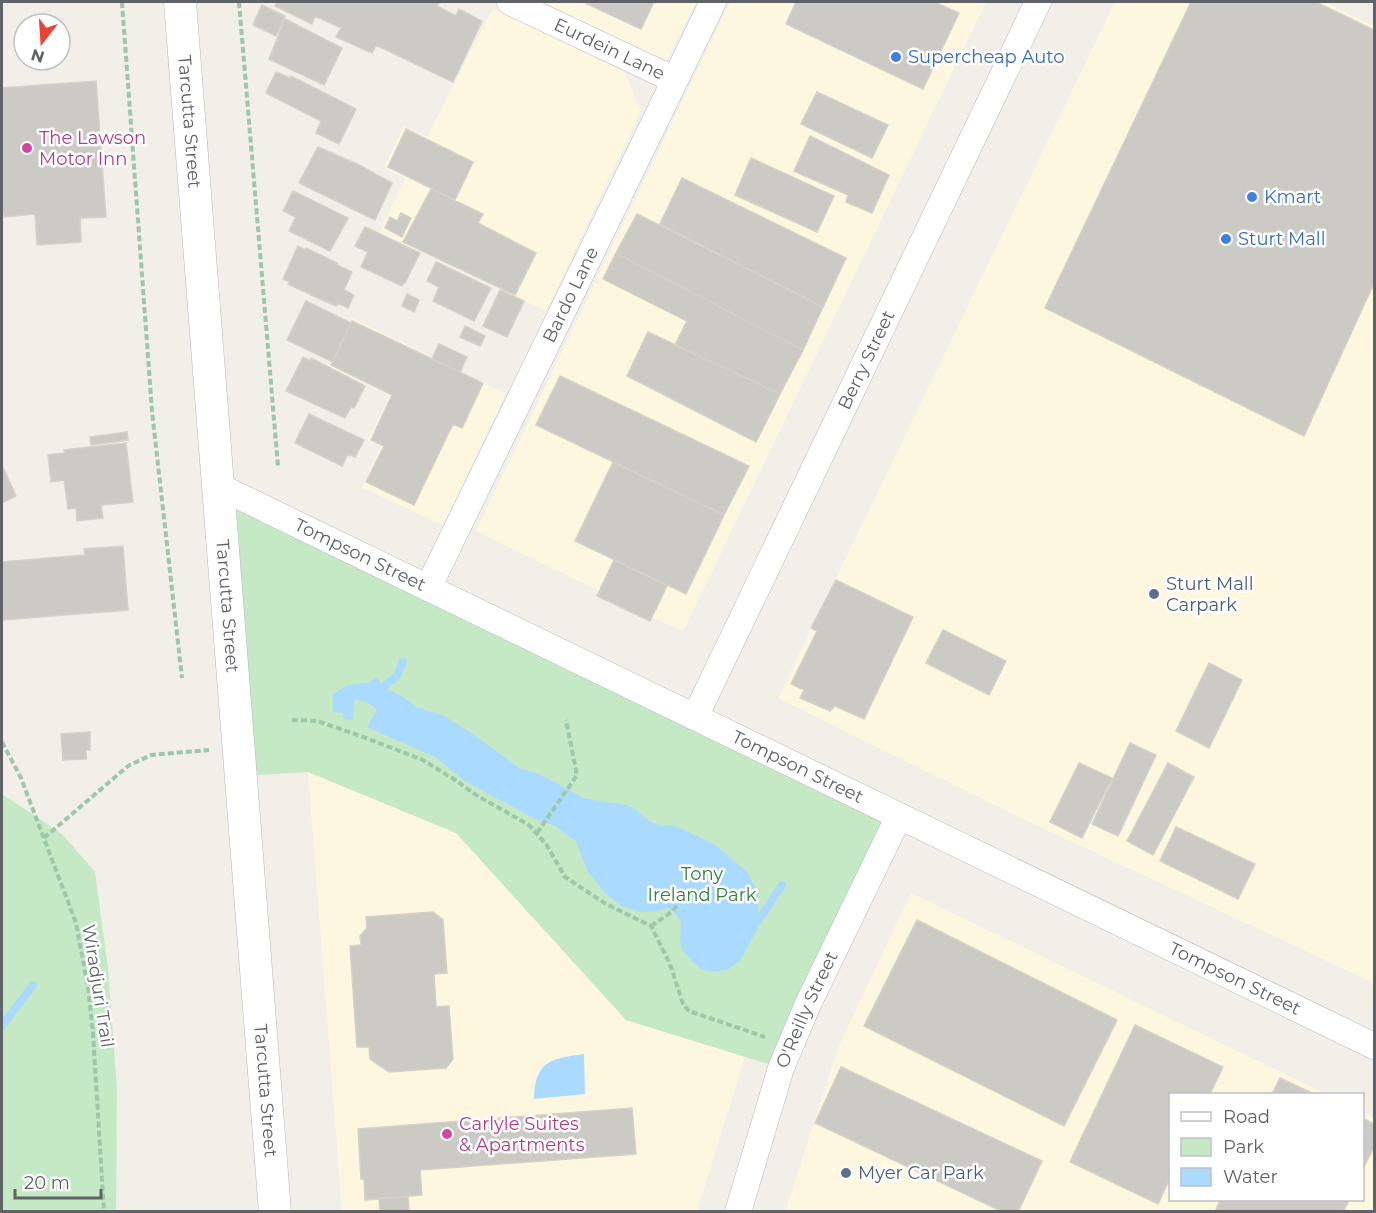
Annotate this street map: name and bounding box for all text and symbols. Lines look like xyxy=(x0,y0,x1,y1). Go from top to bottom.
north arrow xyxy=(12,12,72,72)
street label: Eurdein Lane xyxy=(550,13,669,85)
text: N xyxy=(29,45,47,67)
place label: Supercheap Auto xyxy=(908,46,1065,68)
marker: Supercheap Auto xyxy=(889,50,903,64)
street label: Tarcutta Street xyxy=(173,54,206,189)
place label: The Lawson Motor Inn xyxy=(39,127,146,170)
marker: The Lawson Motor Inn xyxy=(20,141,34,155)
place label: Kmart xyxy=(1264,186,1321,208)
marker: Kmart xyxy=(1245,190,1259,204)
place label: Sturt Mall xyxy=(1238,228,1325,250)
marker: Sturt Mall xyxy=(1219,232,1233,246)
street label: Bardo Lane xyxy=(538,243,603,346)
street label: Berry Street xyxy=(833,307,899,413)
street label: Tompson Street xyxy=(291,514,430,596)
street label: Tarcutta Street xyxy=(211,539,244,674)
place label: Sturt Mall Carpark xyxy=(1166,573,1253,616)
marker: Sturt Mall Carpark xyxy=(1147,587,1161,601)
street label: Tompson Street xyxy=(728,726,867,808)
park label: Tony Ireland Park xyxy=(648,863,757,906)
street label: Wiradjuri Trail xyxy=(77,923,119,1049)
street label: Tompson Street xyxy=(1166,937,1304,1020)
street label: O'Reilly Street xyxy=(771,948,843,1071)
street label: Tarcutta Street xyxy=(249,1023,282,1158)
legend xyxy=(1169,1093,1364,1201)
text: Road xyxy=(1223,1106,1270,1128)
place label: Carlyle Suites & Apartments xyxy=(459,1113,585,1156)
marker: Carlyle Suites & Apartments xyxy=(440,1127,454,1141)
text: Park xyxy=(1223,1136,1264,1158)
scale bar xyxy=(15,1162,100,1200)
place label: Myer Car Park xyxy=(858,1162,984,1184)
marker: Myer Car Park xyxy=(839,1166,853,1180)
text: Water xyxy=(1223,1166,1278,1188)
text: 20 m xyxy=(24,1172,70,1194)

